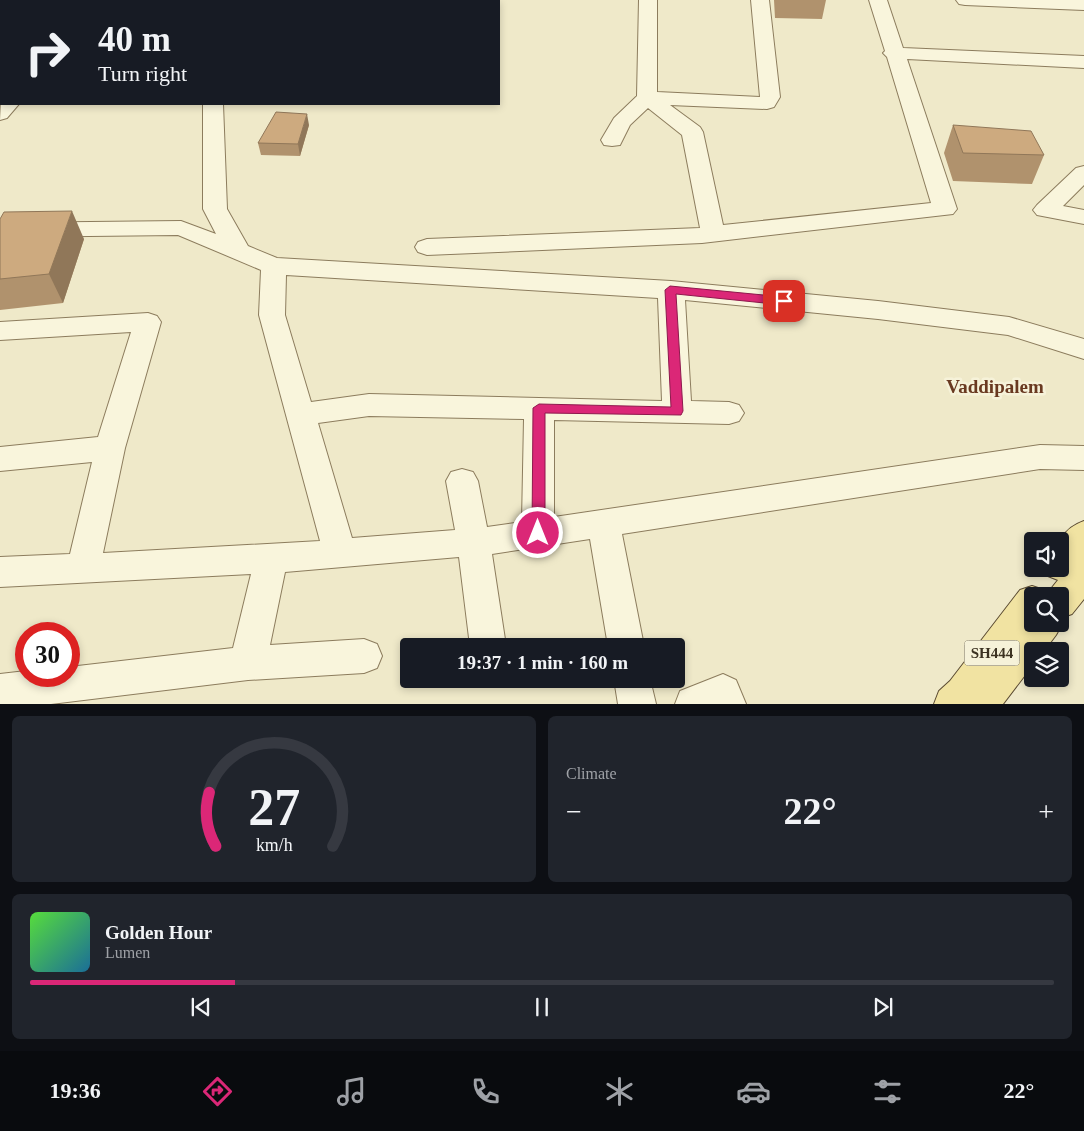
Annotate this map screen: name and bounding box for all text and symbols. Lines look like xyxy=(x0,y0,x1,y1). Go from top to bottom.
icon: right xyxy=(15,20,80,85)
text: 40 m xyxy=(98,20,171,59)
text: Turn right xyxy=(98,61,187,86)
pin xyxy=(763,280,805,322)
icon: arrive xyxy=(770,287,798,315)
district label: Vaddipalem xyxy=(946,376,1044,397)
position arrow xyxy=(511,506,563,558)
map controls xyxy=(1024,532,1069,687)
button: sound xyxy=(1024,532,1069,577)
button: search xyxy=(1024,587,1069,632)
speed limit sign: 30 xyxy=(15,622,80,687)
road number: SH444 xyxy=(964,640,1020,666)
button: layers xyxy=(1024,642,1069,687)
text: 19:37 · 1 min · 160 m xyxy=(457,652,628,673)
text: Climate xyxy=(566,765,617,782)
text: 27 xyxy=(248,779,300,836)
text: 22° xyxy=(783,790,837,832)
text: − xyxy=(566,796,582,827)
text: + xyxy=(1038,796,1054,827)
text: km/h xyxy=(256,835,292,855)
text: Golden Hour xyxy=(105,922,212,943)
text: Lumen xyxy=(105,944,150,961)
icon: previous xyxy=(187,993,215,1021)
icon: pause xyxy=(528,993,556,1021)
icon: next xyxy=(869,993,897,1021)
icon: directions xyxy=(200,1074,235,1109)
icon: music xyxy=(334,1074,369,1109)
icon: phone xyxy=(468,1074,503,1109)
icon: climate xyxy=(602,1074,637,1109)
icon: car xyxy=(736,1074,771,1109)
icon: filters xyxy=(870,1074,905,1109)
text: 19:36 xyxy=(49,1078,101,1103)
text: 22° xyxy=(1004,1078,1034,1103)

